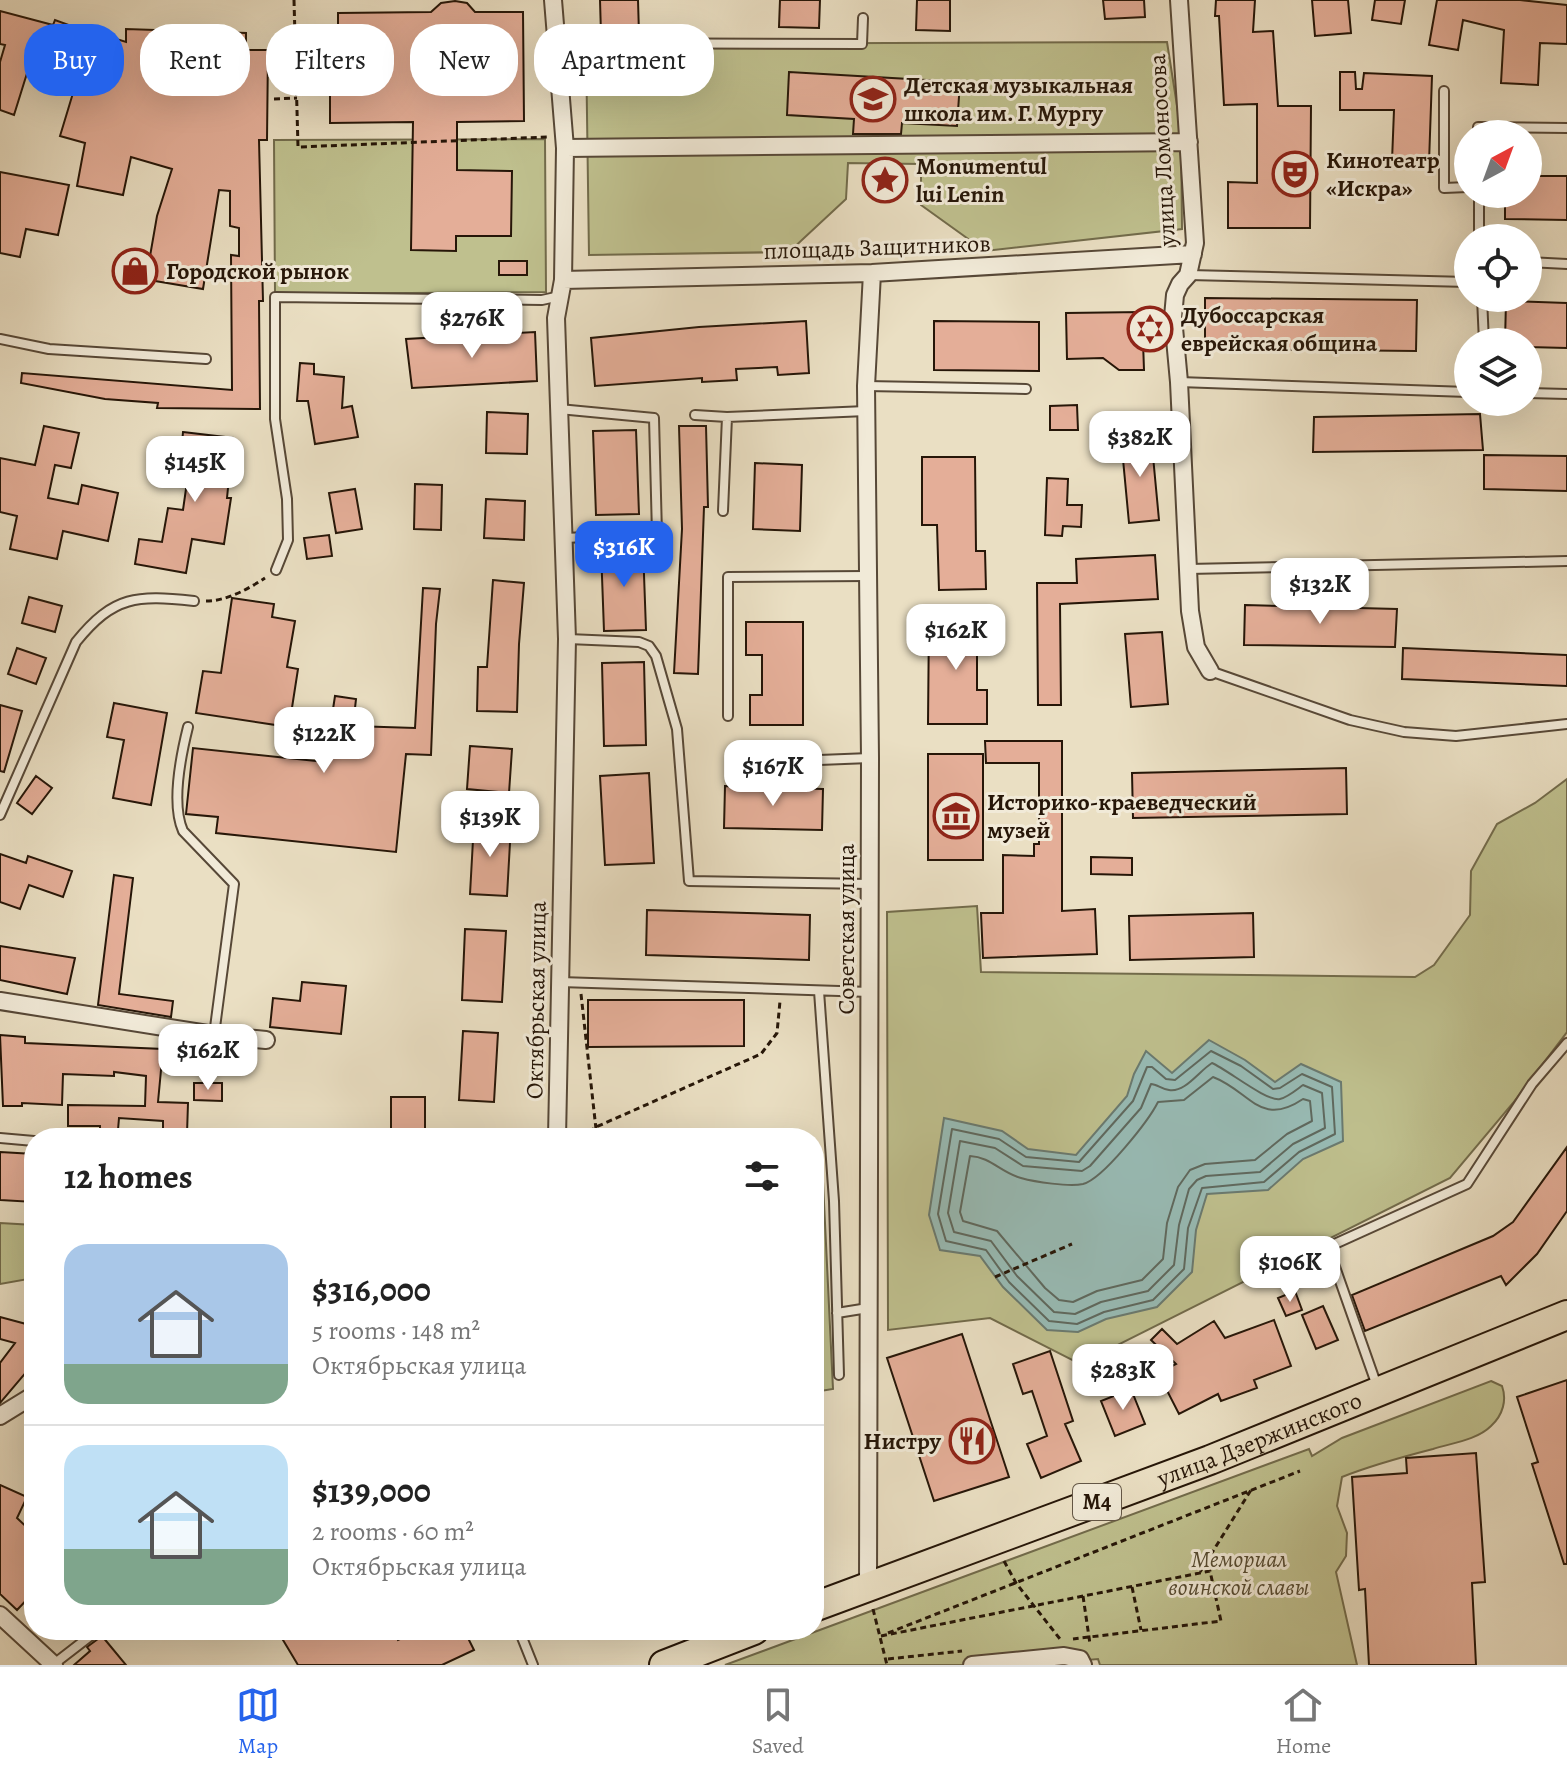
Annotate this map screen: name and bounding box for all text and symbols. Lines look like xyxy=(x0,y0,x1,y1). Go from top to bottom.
chip: Buy xyxy=(24,24,124,96)
chip: Rent xyxy=(140,24,250,96)
chip: Filters xyxy=(266,24,394,96)
chip: New xyxy=(410,24,518,96)
chip: Apartment xyxy=(534,24,714,96)
street label: улица Ломоносова xyxy=(1141,53,1183,248)
place label: Детская музыкальная школа им. Г. Мургу xyxy=(904,69,1133,129)
school or university icon: Детская музыкальная школа им. Г. Мургу xyxy=(849,75,897,123)
north arrow xyxy=(1454,120,1542,208)
map controls xyxy=(1454,120,1542,416)
place label: Кинотеатр «Искра» xyxy=(1326,144,1440,204)
place label: Monumentul lui Lenin xyxy=(916,150,1048,210)
theatre icon: Кинотеатр «Искра» xyxy=(1271,150,1319,198)
place icon: Monumentul lui Lenin xyxy=(861,156,909,204)
button: locate xyxy=(1454,224,1542,312)
street label: площадь Защитников xyxy=(763,227,991,267)
shop icon: Городской рынок xyxy=(111,247,159,295)
place label: Городской рынок xyxy=(166,255,349,287)
pin: $276K xyxy=(416,292,528,360)
place label: Дубоссарская еврейская община xyxy=(1181,299,1378,359)
text: $276K xyxy=(439,300,505,335)
synagogue icon: Дубоссарская еврейская община xyxy=(1126,305,1174,353)
button: layers xyxy=(1454,328,1542,416)
pin: $382K xyxy=(1084,411,1196,479)
text: $382K xyxy=(1107,419,1173,454)
pin: $145K xyxy=(139,436,251,504)
text: $145K xyxy=(164,444,226,479)
pin: $316K xyxy=(568,521,680,589)
text: $316K xyxy=(593,529,655,564)
pin: $132K xyxy=(1264,558,1376,626)
text: $132K xyxy=(1289,566,1351,601)
pin: $162K xyxy=(900,604,1012,672)
text: $162K xyxy=(924,612,988,647)
pin: $122K xyxy=(268,707,380,775)
text: $122K xyxy=(292,715,356,750)
pin: $167K xyxy=(717,740,829,808)
text: $167K xyxy=(742,748,804,783)
place label: Историко-краеведческий музей xyxy=(987,786,1257,846)
pin: $139K xyxy=(434,791,546,859)
museum icon: Историко-краеведческий музей xyxy=(932,792,980,840)
text: $139K xyxy=(459,799,521,834)
street label: Советская улица xyxy=(830,844,862,1014)
street label: Октябрьская улица xyxy=(518,901,554,1099)
pin: $162K xyxy=(152,1024,264,1092)
text: $162K xyxy=(176,1032,240,1067)
text: 12 homes xyxy=(64,1153,193,1200)
icon: filters xyxy=(740,1154,784,1198)
pin: $106K xyxy=(1234,1236,1346,1304)
text: $106K xyxy=(1258,1244,1322,1279)
text: $316,000 xyxy=(312,1266,431,1313)
icon: home xyxy=(128,1276,224,1372)
text: 5 rooms · 148 m² xyxy=(312,1313,480,1348)
pin: $283K xyxy=(1067,1344,1179,1412)
text: Октябрьская улица xyxy=(312,1348,527,1383)
text: $283K xyxy=(1090,1352,1156,1387)
street label: улица Дзержинского xyxy=(1152,1384,1367,1495)
restaurant icon: Нистру xyxy=(948,1417,996,1465)
place label: Нистру xyxy=(864,1425,941,1457)
text: $139,000 xyxy=(312,1467,431,1514)
icon: home xyxy=(128,1477,224,1573)
road number: M4 xyxy=(1073,1484,1121,1520)
text: 2 rooms · 60 m² xyxy=(312,1514,474,1549)
park label: Мемориал воинской славы xyxy=(1169,1543,1309,1603)
text: Октябрьская улица xyxy=(312,1549,527,1584)
tab: Map xyxy=(236,1683,280,1761)
tab: Saved xyxy=(752,1683,804,1761)
tab: Home xyxy=(1276,1683,1331,1761)

